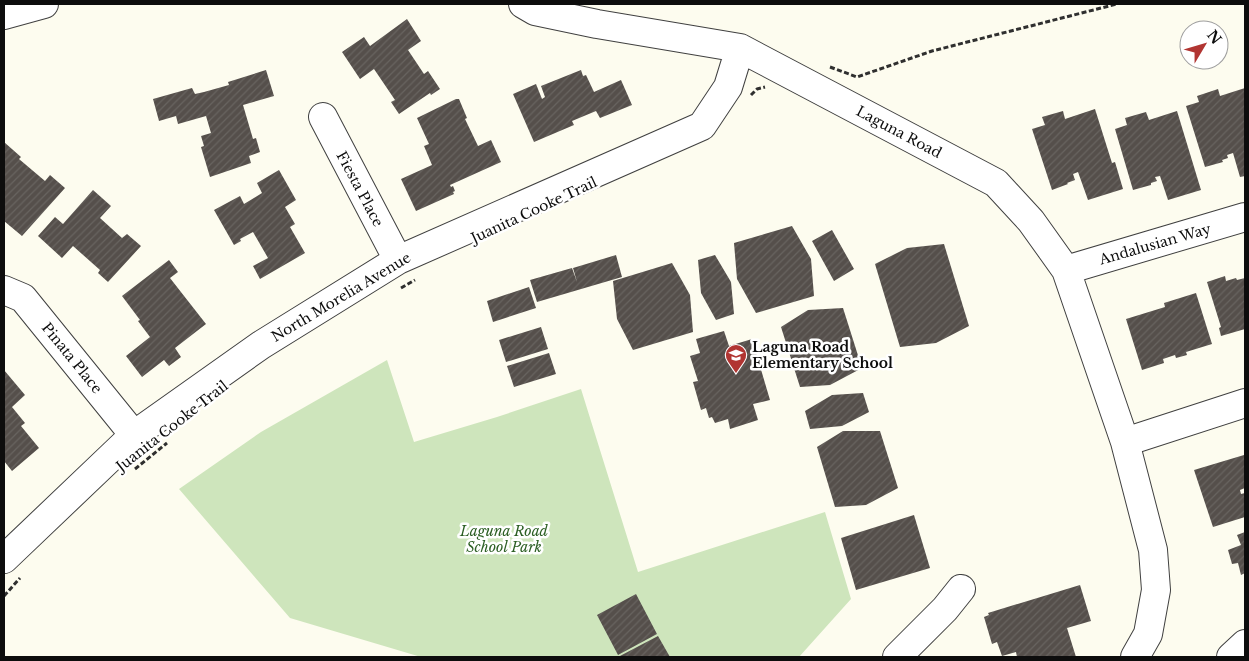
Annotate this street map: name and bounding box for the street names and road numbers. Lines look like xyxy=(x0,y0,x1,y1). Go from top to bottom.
street label: Laguna Road xyxy=(853,102,945,162)
street label: Fiesta Place xyxy=(333,148,387,230)
street label: Juanita Cooke Trail xyxy=(466,173,600,248)
street label: Andalusian Way xyxy=(1096,219,1213,269)
street label: North Morelia Avenue xyxy=(268,248,414,346)
street label: Pinata Place xyxy=(38,319,106,397)
street label: Juanita Cooke Trail xyxy=(111,376,232,476)

